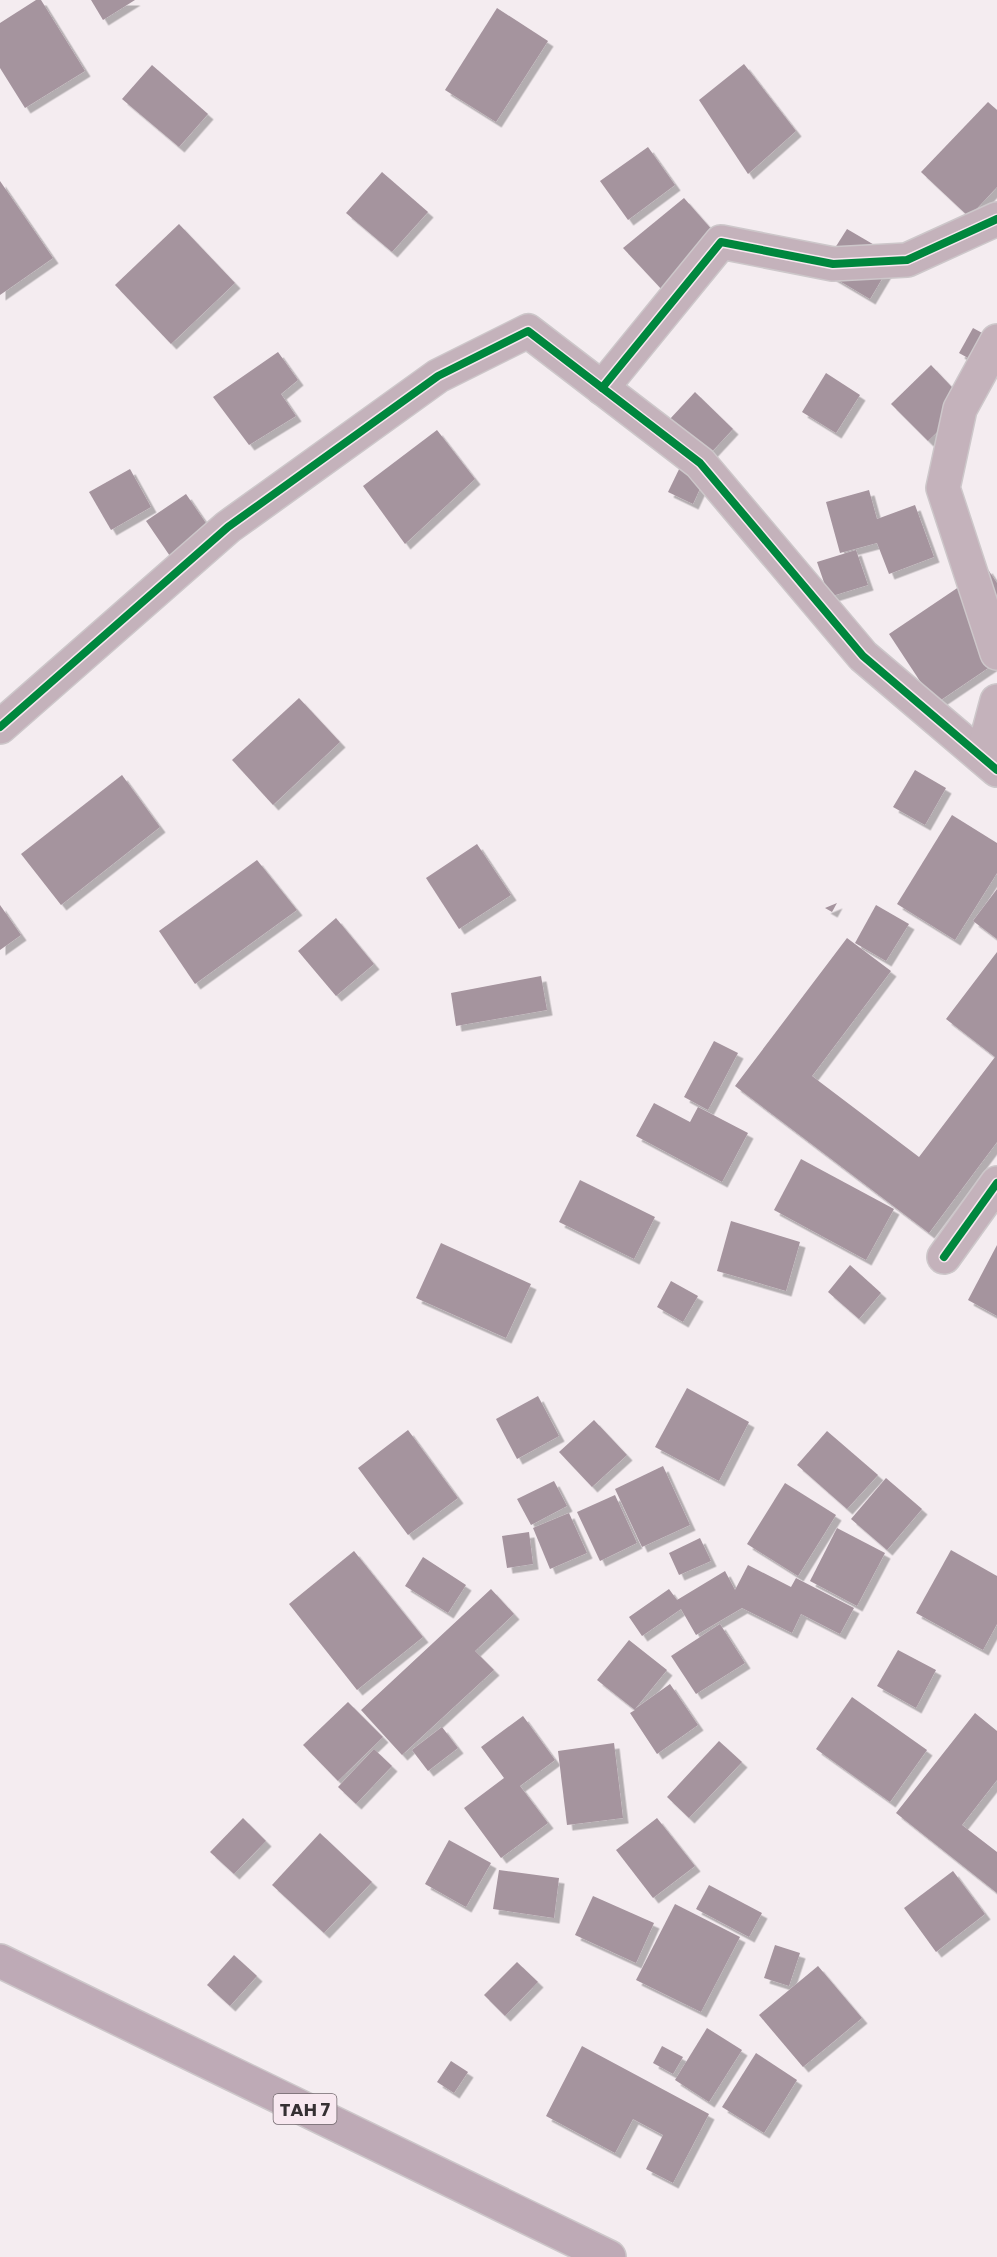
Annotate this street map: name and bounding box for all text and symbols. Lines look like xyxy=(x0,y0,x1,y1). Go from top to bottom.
road number: TAH 7 xyxy=(274,2094,336,2124)

